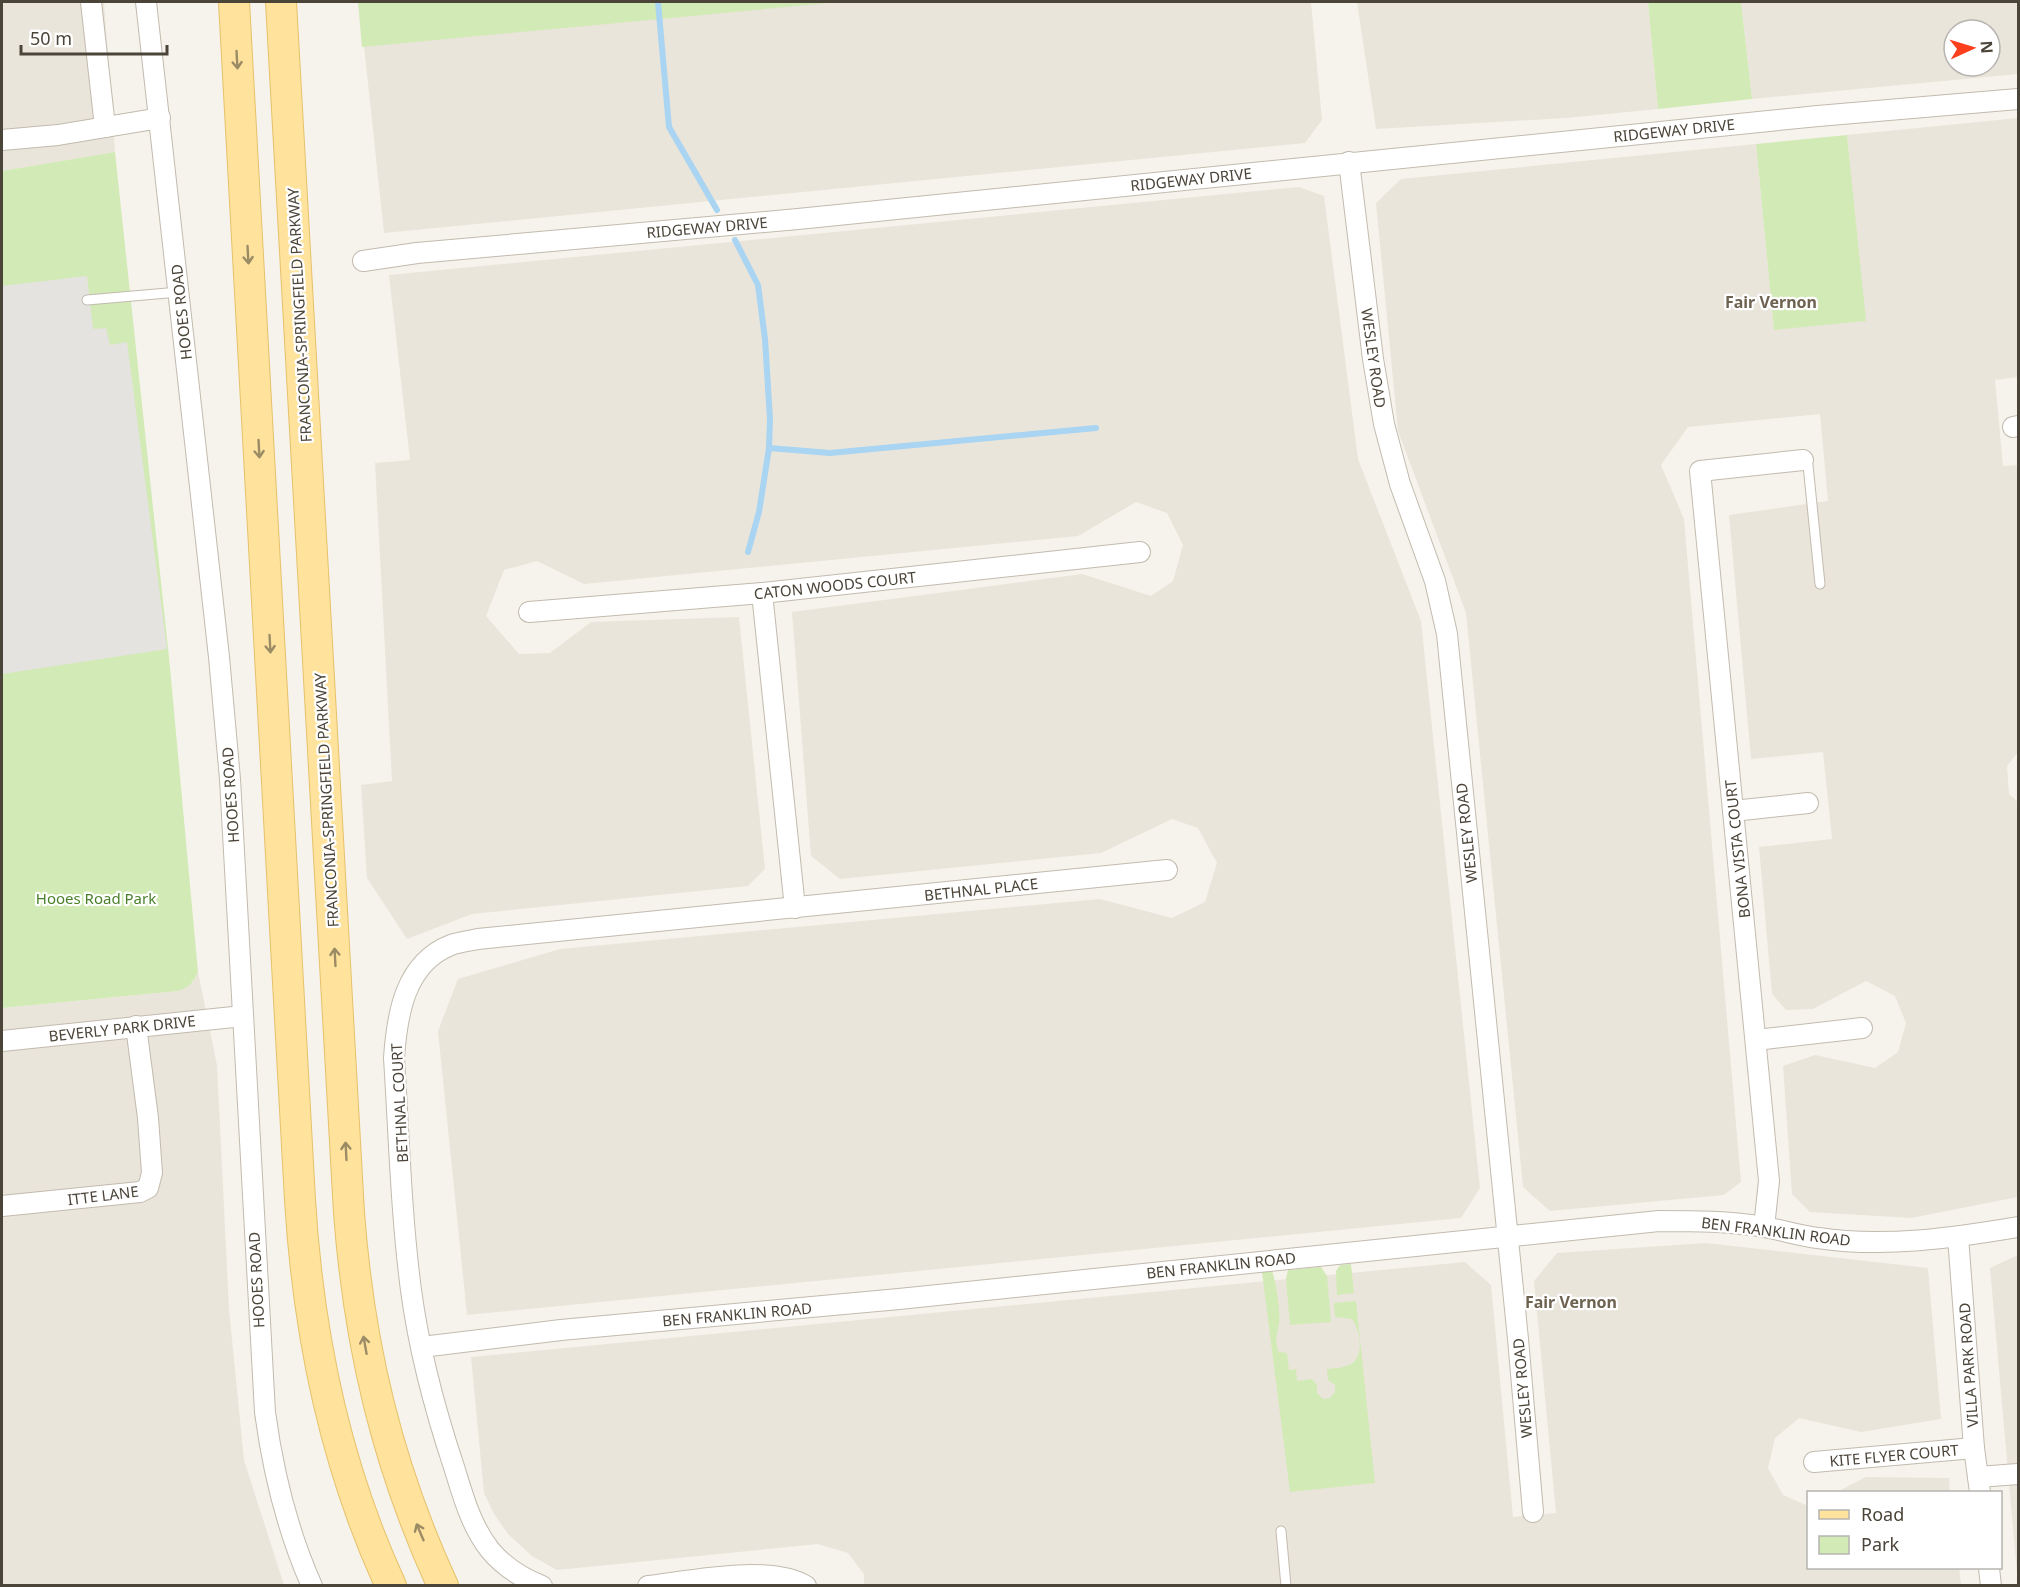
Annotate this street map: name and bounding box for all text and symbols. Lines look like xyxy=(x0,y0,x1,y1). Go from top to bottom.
scale bar xyxy=(21,18,166,56)
north arrow xyxy=(1942,18,2002,78)
text: 50 m xyxy=(30,26,72,50)
text: N xyxy=(1976,40,1998,54)
one-way arrow xyxy=(232,49,243,69)
street label: RIDGEWAY DRIVE xyxy=(1612,114,1736,146)
street label: RIDGEWAY DRIVE xyxy=(1129,163,1253,195)
street label: FRANCONIA-SPRINGFIELD PARKWAY xyxy=(282,187,316,443)
street label: RIDGEWAY DRIVE xyxy=(645,212,769,242)
one-way arrow xyxy=(243,244,254,264)
street label: HOOES ROAD xyxy=(166,263,196,361)
district label: Fair Vernon xyxy=(1725,291,1817,313)
street label: WESLEY ROAD xyxy=(1357,307,1391,409)
one-way arrow xyxy=(253,439,264,459)
street label: CATON WOODS COURT xyxy=(753,566,918,603)
one-way arrow xyxy=(264,634,275,653)
street label: FRANCONIA-SPRINGFIELD PARKWAY xyxy=(309,672,343,928)
street label: HOOES ROAD xyxy=(217,746,243,844)
street label: BONA VISTA COURT xyxy=(1720,778,1754,919)
street label: WESLEY ROAD xyxy=(1451,782,1481,884)
street label: BETHNAL PLACE xyxy=(923,873,1039,905)
park label: Hooes Road Park xyxy=(36,888,156,908)
one-way arrow xyxy=(329,947,340,967)
street label: BEVERLY PARK DRIVE xyxy=(48,1010,196,1046)
street label: BETHNAL COURT xyxy=(386,1042,412,1163)
one-way arrow xyxy=(340,1142,351,1162)
street label: ITTE LANE xyxy=(66,1181,140,1209)
street label: BEN FRANKLIN ROAD xyxy=(1700,1212,1852,1250)
street label: HOOES ROAD xyxy=(243,1231,269,1329)
street label: BEN FRANKLIN ROAD xyxy=(1145,1247,1297,1283)
district label: Fair Vernon xyxy=(1525,1291,1617,1313)
street label: BEN FRANKLIN ROAD xyxy=(661,1297,813,1331)
street label: VILLA PARK ROAD xyxy=(1954,1302,1982,1428)
one-way arrow xyxy=(359,1336,370,1355)
street label: WESLEY ROAD xyxy=(1508,1337,1536,1439)
street label: KITE FLYER COURT xyxy=(1829,1439,1960,1471)
legend xyxy=(1807,1491,2002,1569)
text: Road xyxy=(1861,1502,1904,1526)
one-way arrow xyxy=(414,1523,425,1542)
text: Park xyxy=(1861,1532,1899,1556)

